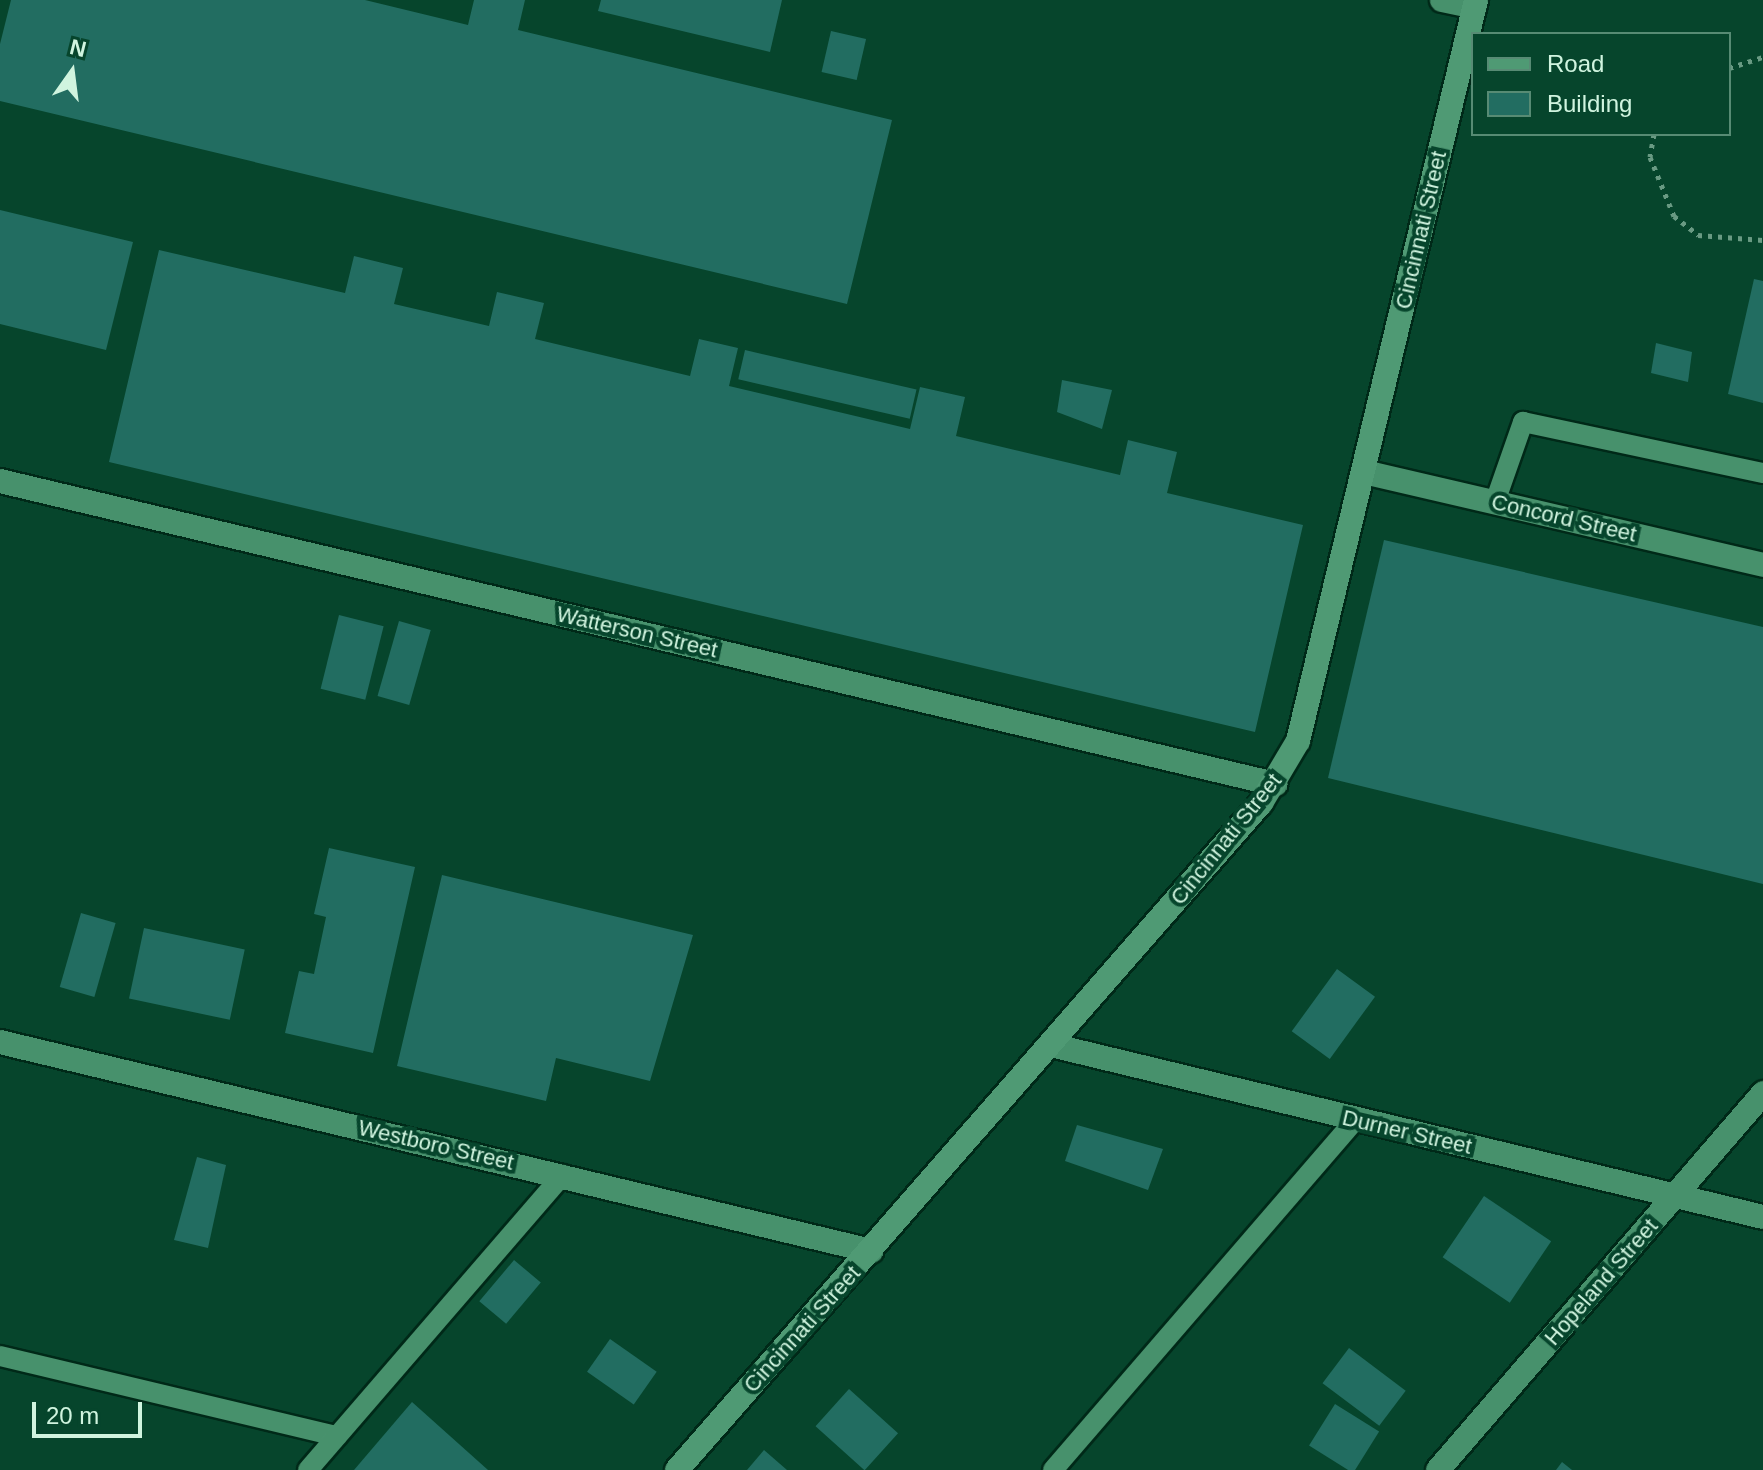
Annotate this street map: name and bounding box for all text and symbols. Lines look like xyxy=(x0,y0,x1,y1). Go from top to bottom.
north arrow xyxy=(32,32,112,112)
legend xyxy=(1471,32,1731,136)
text: N xyxy=(67,34,89,62)
text: Road xyxy=(1547,50,1604,77)
text: Building xyxy=(1547,90,1632,117)
street label: Cincinnati Street xyxy=(1390,148,1452,312)
street label: Concord Street xyxy=(1489,488,1639,548)
street label: Watterson Street xyxy=(554,601,720,663)
street label: Cincinnati Street xyxy=(1165,768,1287,910)
street label: Durner Street xyxy=(1340,1104,1474,1160)
street label: Westboro Street xyxy=(356,1114,516,1176)
street label: Hopeland Street xyxy=(1539,1213,1663,1351)
street label: Cincinnati Street xyxy=(738,1260,866,1398)
scale bar xyxy=(36,1386,146,1436)
text: 20 m xyxy=(46,1402,99,1429)

